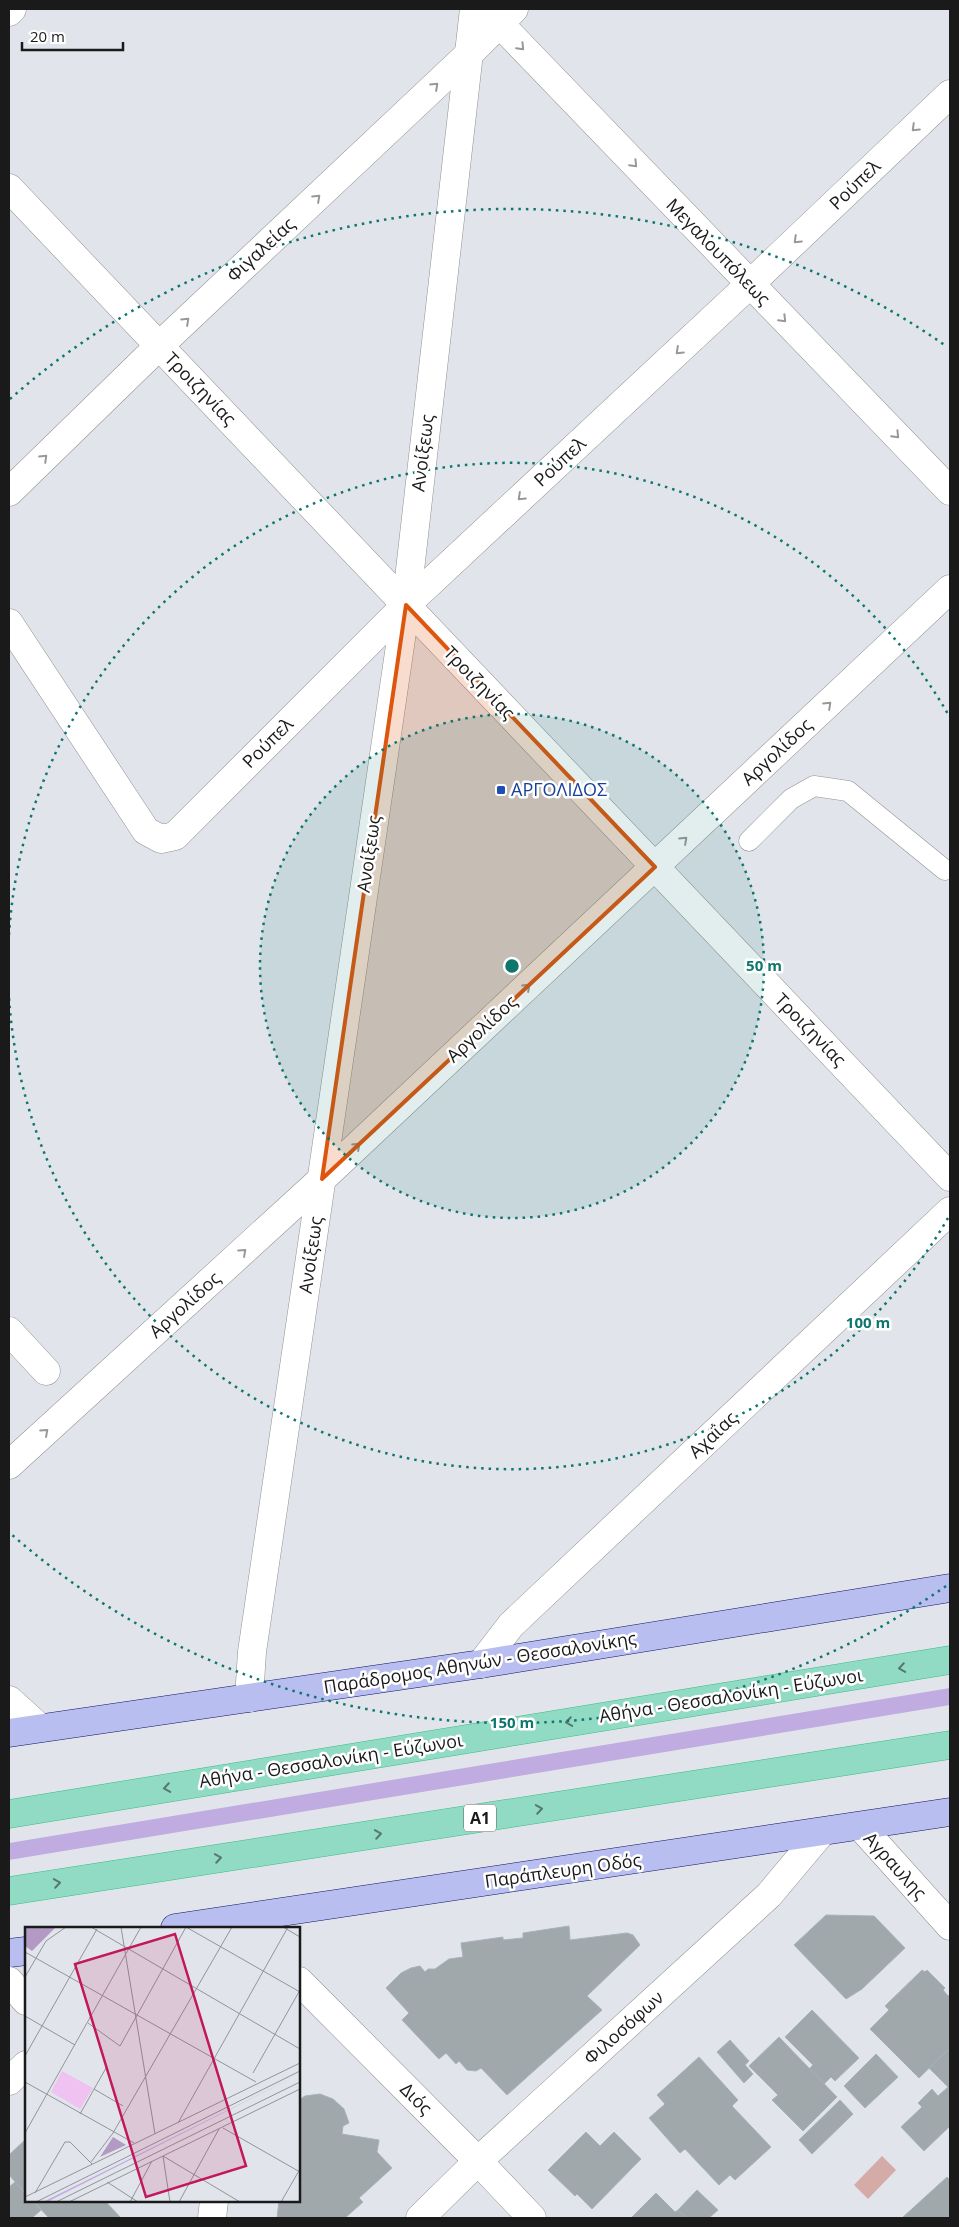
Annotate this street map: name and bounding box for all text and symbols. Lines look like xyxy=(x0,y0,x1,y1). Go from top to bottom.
scale bar xyxy=(22,20,124,52)
text: 20 m xyxy=(30,26,65,46)
one-way arrow xyxy=(515,41,524,50)
one-way arrow xyxy=(429,83,438,92)
one-way arrow xyxy=(912,122,921,131)
street label: Ρούπελ xyxy=(823,154,885,215)
one-way arrow xyxy=(628,158,637,167)
street label: Μεγαλουπόλεως xyxy=(662,193,776,310)
one-way arrow xyxy=(311,195,320,204)
street label: Φιγαλείας xyxy=(221,211,300,287)
one-way arrow xyxy=(794,234,803,243)
one-way arrow xyxy=(777,313,786,322)
one-way arrow xyxy=(180,318,189,327)
one-way arrow xyxy=(675,345,684,354)
street label: Τροιζηνίας xyxy=(160,347,242,430)
street label: Ανοίξεως xyxy=(405,412,439,493)
one-way arrow xyxy=(890,430,899,439)
street label: Ρούπελ xyxy=(528,431,591,491)
one-way arrow xyxy=(38,455,47,464)
one-way arrow xyxy=(518,492,527,501)
street label: Τροιζηνίας xyxy=(439,641,521,724)
one-way arrow xyxy=(822,702,831,711)
street label: Ρούπελ xyxy=(237,711,298,773)
street label: Αργολίδος xyxy=(736,712,817,790)
place label: ΑΡΓΟΛΙΔΟΣ xyxy=(511,777,607,801)
marker: ΑΡΓΟΛΙΔΟΣ xyxy=(495,784,507,796)
street label: Ανοίξεως xyxy=(351,813,385,894)
one-way arrow xyxy=(678,837,687,846)
text: 50 m xyxy=(746,955,782,975)
centre of rings xyxy=(503,957,521,975)
one-way arrow xyxy=(521,984,530,993)
street label: Τροιζηνίας xyxy=(770,988,852,1071)
street label: Αργολίδος xyxy=(441,989,522,1067)
one-way arrow xyxy=(352,1143,361,1152)
street label: Ανοίξεως xyxy=(293,1214,327,1295)
one-way arrow xyxy=(237,1249,246,1258)
street label: Αργολίδος xyxy=(143,1266,225,1343)
text: 100 m xyxy=(846,1312,890,1332)
street label: Αχαΐας xyxy=(683,1406,742,1463)
one-way arrow xyxy=(39,1429,48,1438)
street label: Παράδρομος Αθηνών - Θεσσαλονίκης xyxy=(322,1625,638,1699)
street label: Αθήνα - Θεσσαλονίκη - Εύζωνοι xyxy=(597,1662,864,1728)
one-way arrow xyxy=(898,1663,906,1673)
text: 150 m xyxy=(490,1712,534,1732)
one-way arrow xyxy=(565,1717,573,1727)
street label: Αθήνα - Θεσσαλονίκη - Εύζωνοι xyxy=(197,1727,464,1793)
one-way arrow xyxy=(162,1782,170,1793)
one-way arrow xyxy=(534,1804,543,1814)
road number: Α1 xyxy=(464,1805,496,1832)
street label: Αγραυλης xyxy=(859,1827,933,1904)
one-way arrow xyxy=(374,1829,382,1839)
street label: Παράπλευρη Οδός xyxy=(483,1847,643,1893)
one-way arrow xyxy=(213,1854,222,1864)
one-way arrow xyxy=(53,1878,61,1889)
inset map xyxy=(25,1927,300,2202)
street label: Φιλοσόφων xyxy=(578,1985,668,2069)
street label: Διός xyxy=(395,2077,438,2120)

